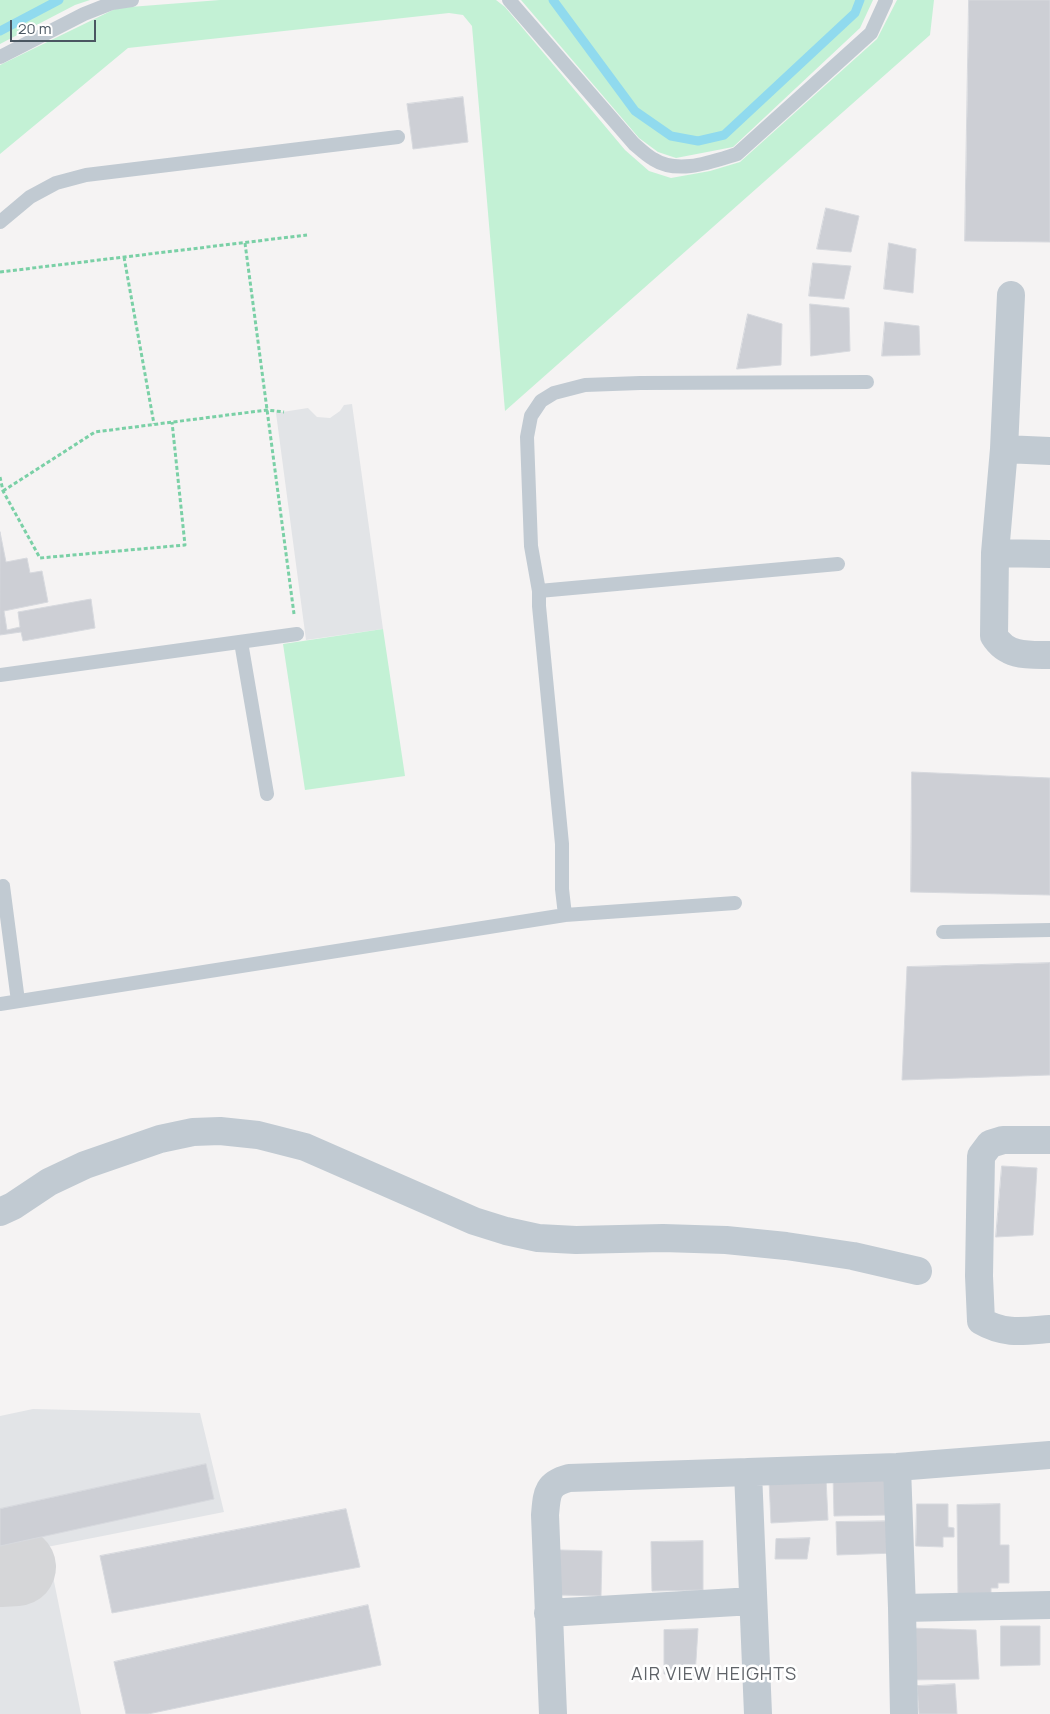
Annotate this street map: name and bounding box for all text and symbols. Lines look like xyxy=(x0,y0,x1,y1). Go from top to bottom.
scale bar xyxy=(12,10,99,42)
text: 20 m xyxy=(18,18,51,39)
district label: AIR VIEW HEIGHTS xyxy=(629,1664,799,1686)

